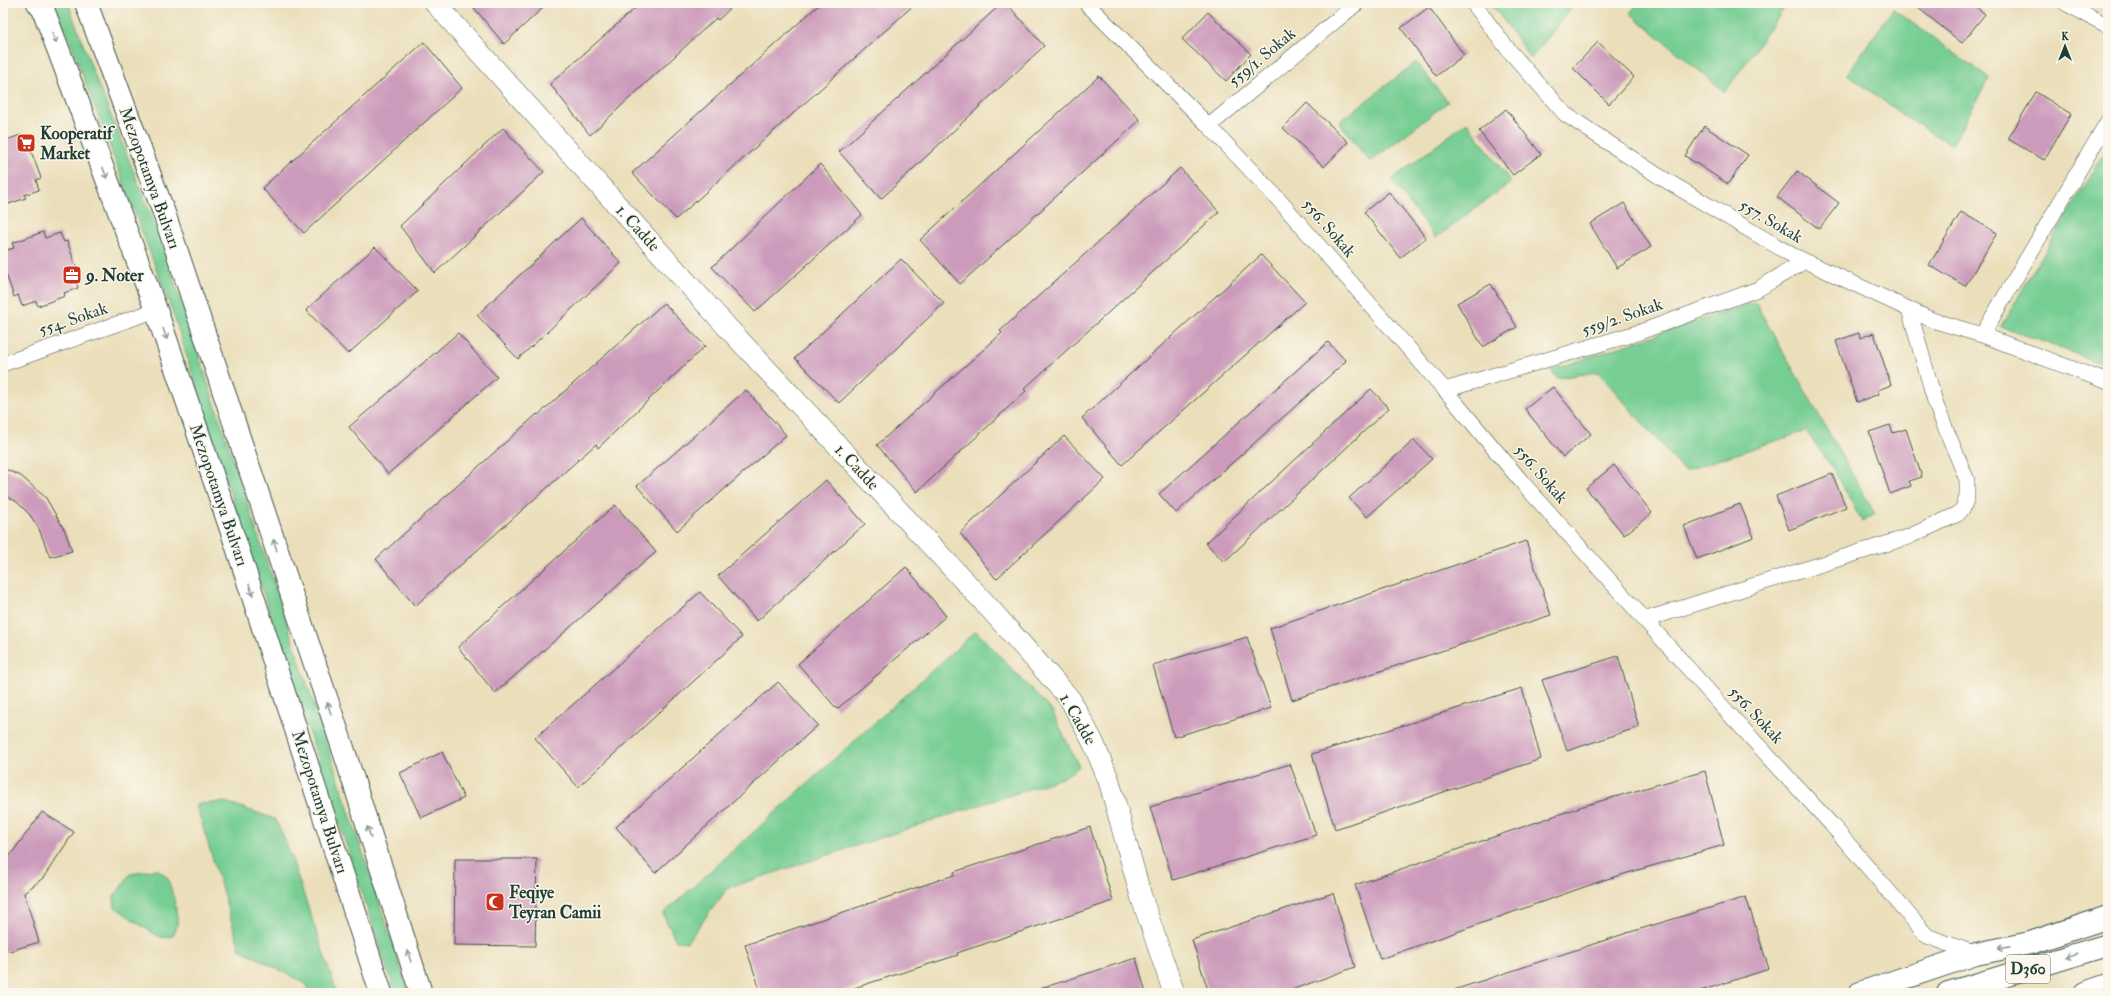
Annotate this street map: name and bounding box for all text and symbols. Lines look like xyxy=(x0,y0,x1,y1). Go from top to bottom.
street label: 559/1. Sokak xyxy=(1224,23,1300,91)
north arrow xyxy=(2045,26,2085,66)
text: K xyxy=(2061,30,2070,43)
one-way arrow xyxy=(50,32,58,44)
street label: Mezopotamya Bulvarı xyxy=(114,104,186,252)
place label: Kooperatif Market xyxy=(39,123,116,164)
supermarket icon: Kooperatif Market xyxy=(15,132,37,154)
one-way arrow xyxy=(101,167,109,179)
street label: 556. Sokak xyxy=(1298,194,1360,262)
street label: 557. Sokak xyxy=(1735,194,1807,248)
street label: 1. Cadde xyxy=(611,200,665,256)
office icon: 9. Noter xyxy=(61,264,83,286)
place label: 9. Noter xyxy=(84,265,144,286)
street label: 559/2. Sokak xyxy=(1579,293,1665,341)
street label: 554. Sokak xyxy=(36,297,110,341)
one-way arrow xyxy=(161,328,169,340)
street label: Mezopotamya Bulvarı xyxy=(184,421,253,570)
street label: 1. Cadde xyxy=(830,439,884,495)
street label: 556. Sokak xyxy=(1510,440,1572,508)
one-way arrow xyxy=(271,539,278,552)
one-way arrow xyxy=(248,583,255,596)
street label: 556. Sokak xyxy=(1724,682,1788,748)
street label: 1. Cadde xyxy=(1055,689,1101,749)
one-way arrow xyxy=(325,703,333,715)
street label: Mezopotamya Bulvarı xyxy=(286,728,353,877)
one-way arrow xyxy=(365,826,373,838)
place label: Feqiye Teyran Camii xyxy=(508,882,602,924)
mosque icon: Feqiye Teyran Camii xyxy=(484,891,506,913)
one-way arrow xyxy=(1998,945,2011,953)
one-way arrow xyxy=(405,950,412,963)
one-way arrow xyxy=(2064,953,2077,960)
road number: D360 xyxy=(2006,955,2050,983)

